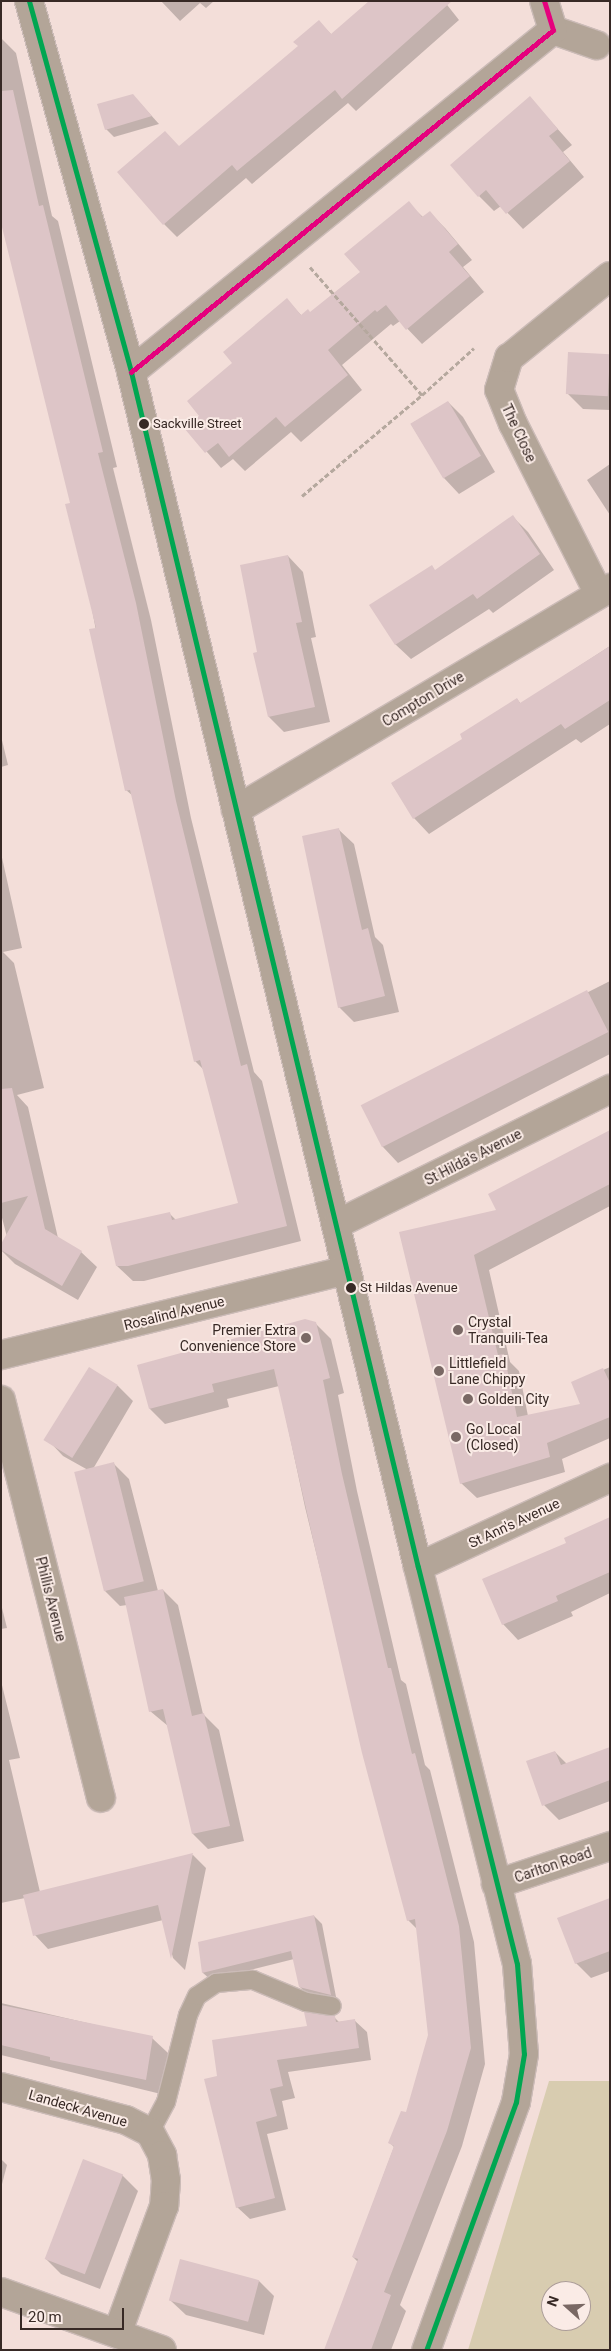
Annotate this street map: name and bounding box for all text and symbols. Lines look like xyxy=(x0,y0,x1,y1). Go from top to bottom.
street label: The Close xyxy=(498,401,540,465)
place label: Sackville Street xyxy=(153,416,241,432)
marker: Sackville Street xyxy=(139,419,149,429)
street label: Compton Drive xyxy=(379,668,467,730)
street label: St Hilda's Avenue xyxy=(422,1125,524,1189)
place label: St Hildas Avenue xyxy=(360,1280,458,1296)
marker: St Hildas Avenue xyxy=(346,1283,356,1293)
street label: Rosalind Avenue xyxy=(122,1292,226,1334)
place label: Crystal Tranquili-Tea xyxy=(468,1314,548,1346)
place label: Premier Extra Convenience Store xyxy=(180,1322,296,1354)
marker: Crystal Tranquili-Tea xyxy=(452,1324,464,1336)
marker: Premier Extra Convenience Store xyxy=(300,1332,312,1344)
place label: Littlefield Lane Chippy xyxy=(449,1355,525,1388)
marker: Littlefield Lane Chippy xyxy=(433,1365,445,1377)
place label: Golden City xyxy=(478,1391,549,1407)
marker: Golden City xyxy=(462,1393,474,1405)
place label: Go Local (Closed) xyxy=(466,1421,521,1454)
marker: Go Local (Closed) xyxy=(450,1431,462,1443)
street label: St Ann's Avenue xyxy=(466,1495,562,1551)
street label: Phillis Avenue xyxy=(32,1555,70,1643)
street label: Carlton Road xyxy=(512,1844,594,1886)
street label: Landeck Avenue xyxy=(27,2086,129,2130)
north arrow xyxy=(541,2281,591,2331)
text: N xyxy=(544,2294,562,2309)
scale bar xyxy=(22,2298,126,2330)
text: 20 m xyxy=(28,2308,62,2326)

